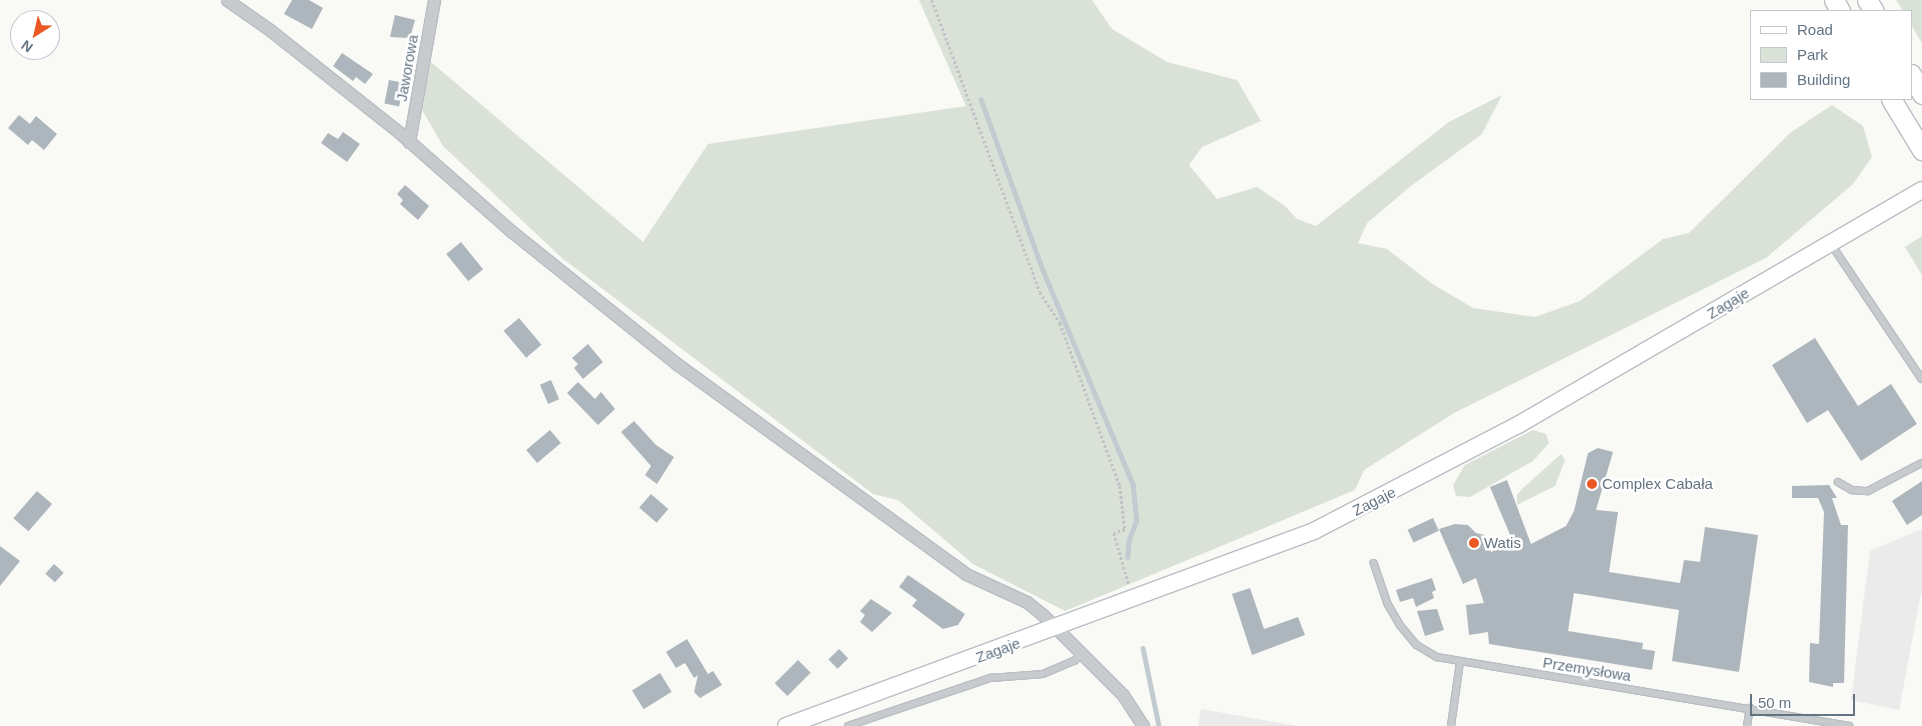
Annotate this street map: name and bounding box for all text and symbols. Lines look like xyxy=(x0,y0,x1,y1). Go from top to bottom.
north arrow xyxy=(10,10,60,60)
legend xyxy=(1750,10,1912,100)
text: Road xyxy=(1797,21,1833,38)
street label: Jaworowa xyxy=(392,33,422,103)
text: N xyxy=(18,37,36,56)
text: Park xyxy=(1797,46,1828,63)
text: Building xyxy=(1797,71,1850,88)
street label: Zagaje xyxy=(1704,283,1752,323)
place label: Complex Cabała xyxy=(1602,475,1713,493)
marker: Complex Cabała xyxy=(1586,478,1598,490)
street label: Zagaje xyxy=(1349,483,1399,519)
place label: Watis xyxy=(1484,534,1521,552)
marker: Watis xyxy=(1468,537,1480,549)
street label: Zagaje xyxy=(973,634,1023,666)
street label: Przemysłowa xyxy=(1542,653,1632,685)
scale bar xyxy=(1752,684,1857,716)
text: 50 m xyxy=(1758,694,1791,711)

